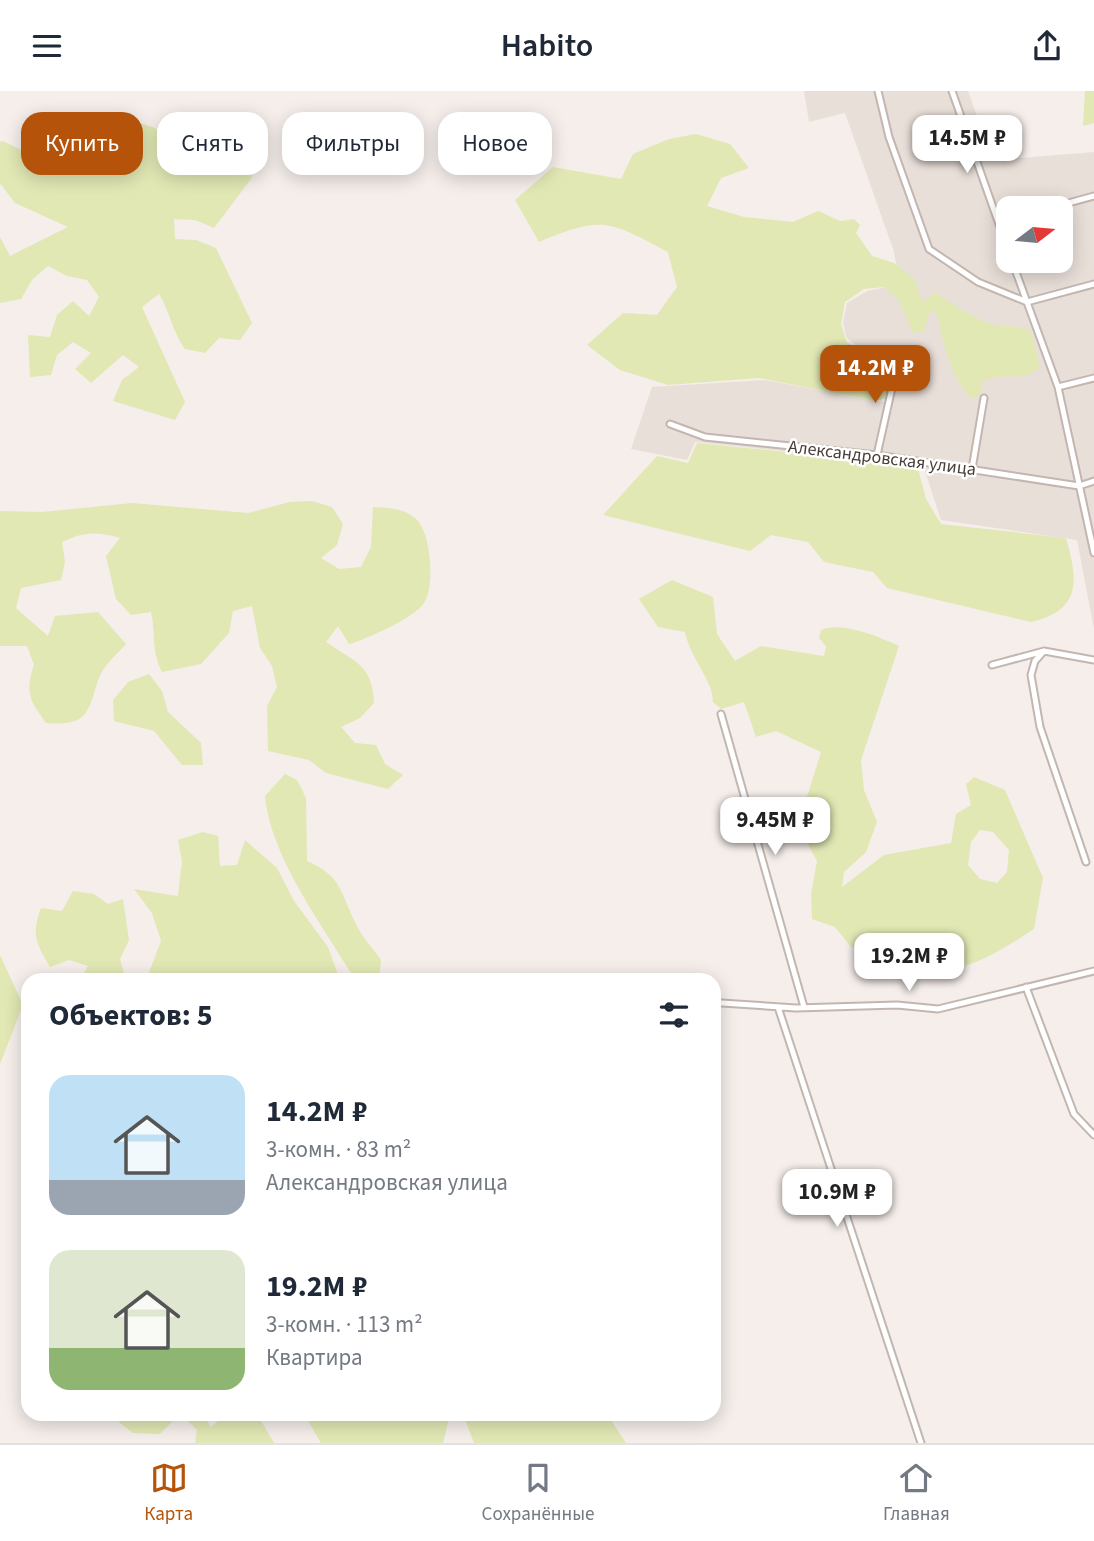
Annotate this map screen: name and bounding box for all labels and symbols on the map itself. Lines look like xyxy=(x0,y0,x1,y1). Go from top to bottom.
pin: 14.5M ₽ xyxy=(902,115,1032,175)
north arrow xyxy=(996,196,1073,273)
pin: 14.2M ₽ xyxy=(810,345,940,405)
street label: Александровская улица xyxy=(787,434,977,482)
pin: 9.45M ₽ xyxy=(710,797,840,857)
pin: 19.2M ₽ xyxy=(844,933,974,993)
pin: 10.9M ₽ xyxy=(772,1169,902,1229)

